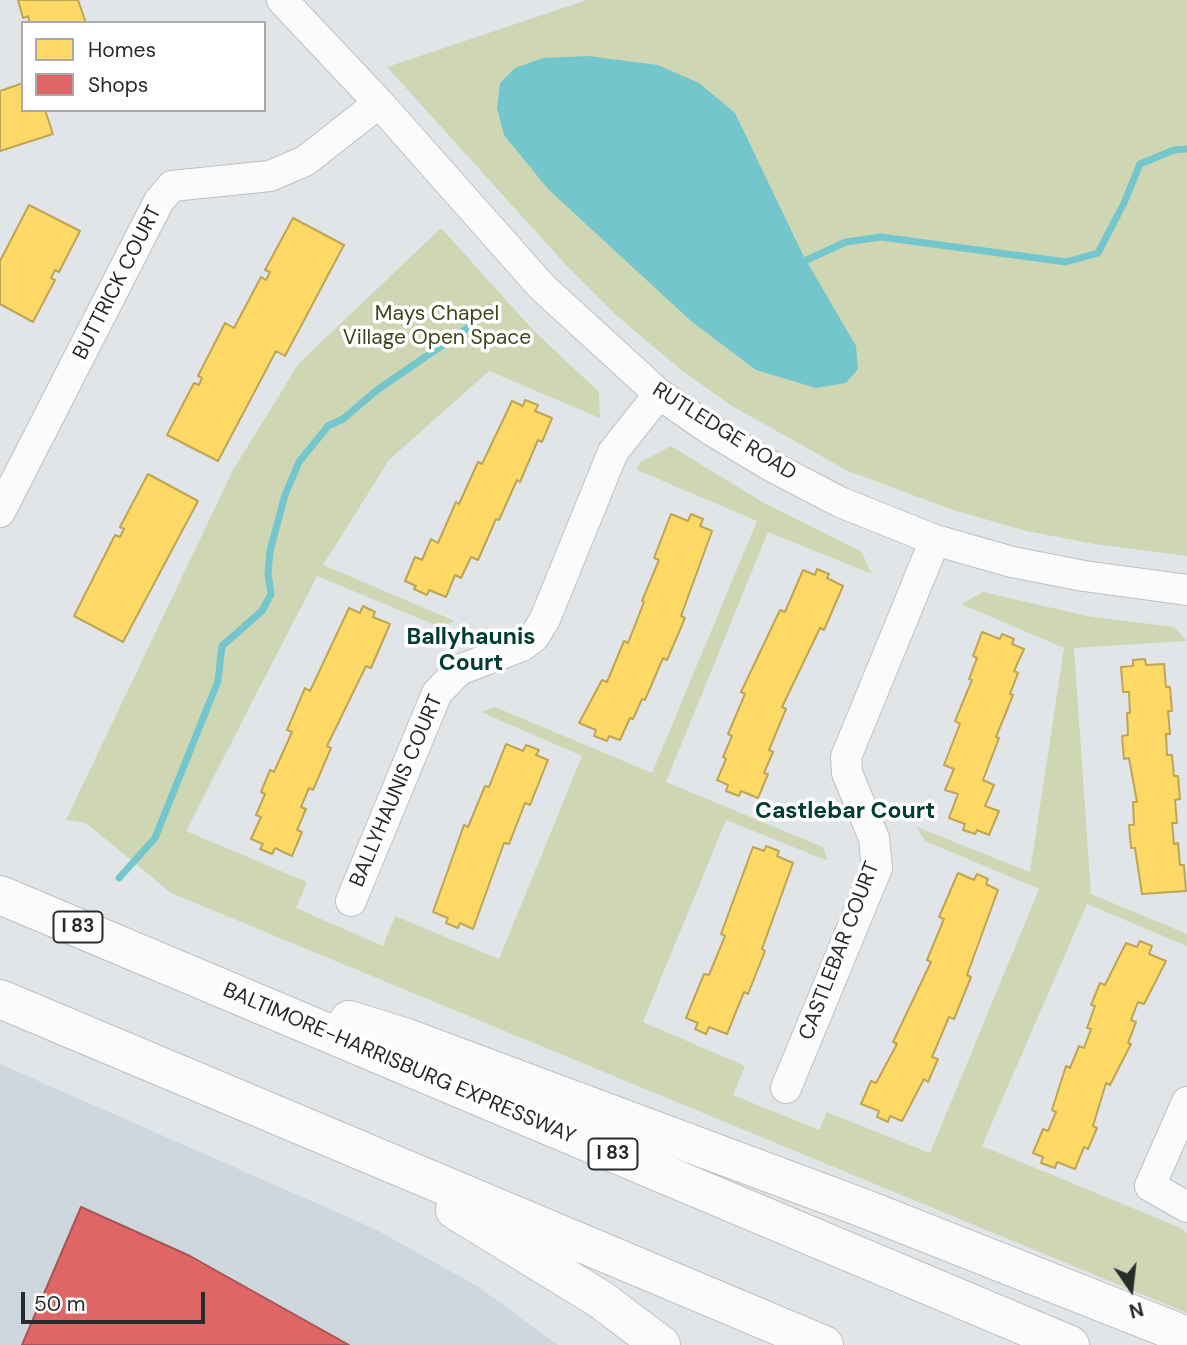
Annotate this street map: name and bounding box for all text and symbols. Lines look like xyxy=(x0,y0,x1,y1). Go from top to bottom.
legend xyxy=(21,21,266,112)
text: Homes xyxy=(88,36,156,64)
text: Shops xyxy=(88,71,148,99)
street label: BUTTRICK COURT xyxy=(68,202,168,364)
park label: Mays Chapel Village Open Space xyxy=(343,301,531,351)
street label: RUTLEDGE ROAD xyxy=(647,378,801,486)
district label: Ballyhaunis Court xyxy=(407,624,535,678)
street label: BALLYHAUNIS COURT xyxy=(345,691,449,891)
district label: Castlebar Court xyxy=(755,798,935,826)
street label: CASTLEBAR COURT xyxy=(794,858,886,1044)
road number: I 83 xyxy=(54,911,102,942)
street label: BALTIMORE-HARRISBURG EXPRESSWAY xyxy=(219,978,579,1150)
road number: I 83 xyxy=(588,1138,638,1170)
north arrow xyxy=(1096,1254,1166,1324)
scale bar xyxy=(24,1278,208,1322)
text: 50 m xyxy=(34,1290,85,1318)
text: N xyxy=(1126,1296,1146,1324)

